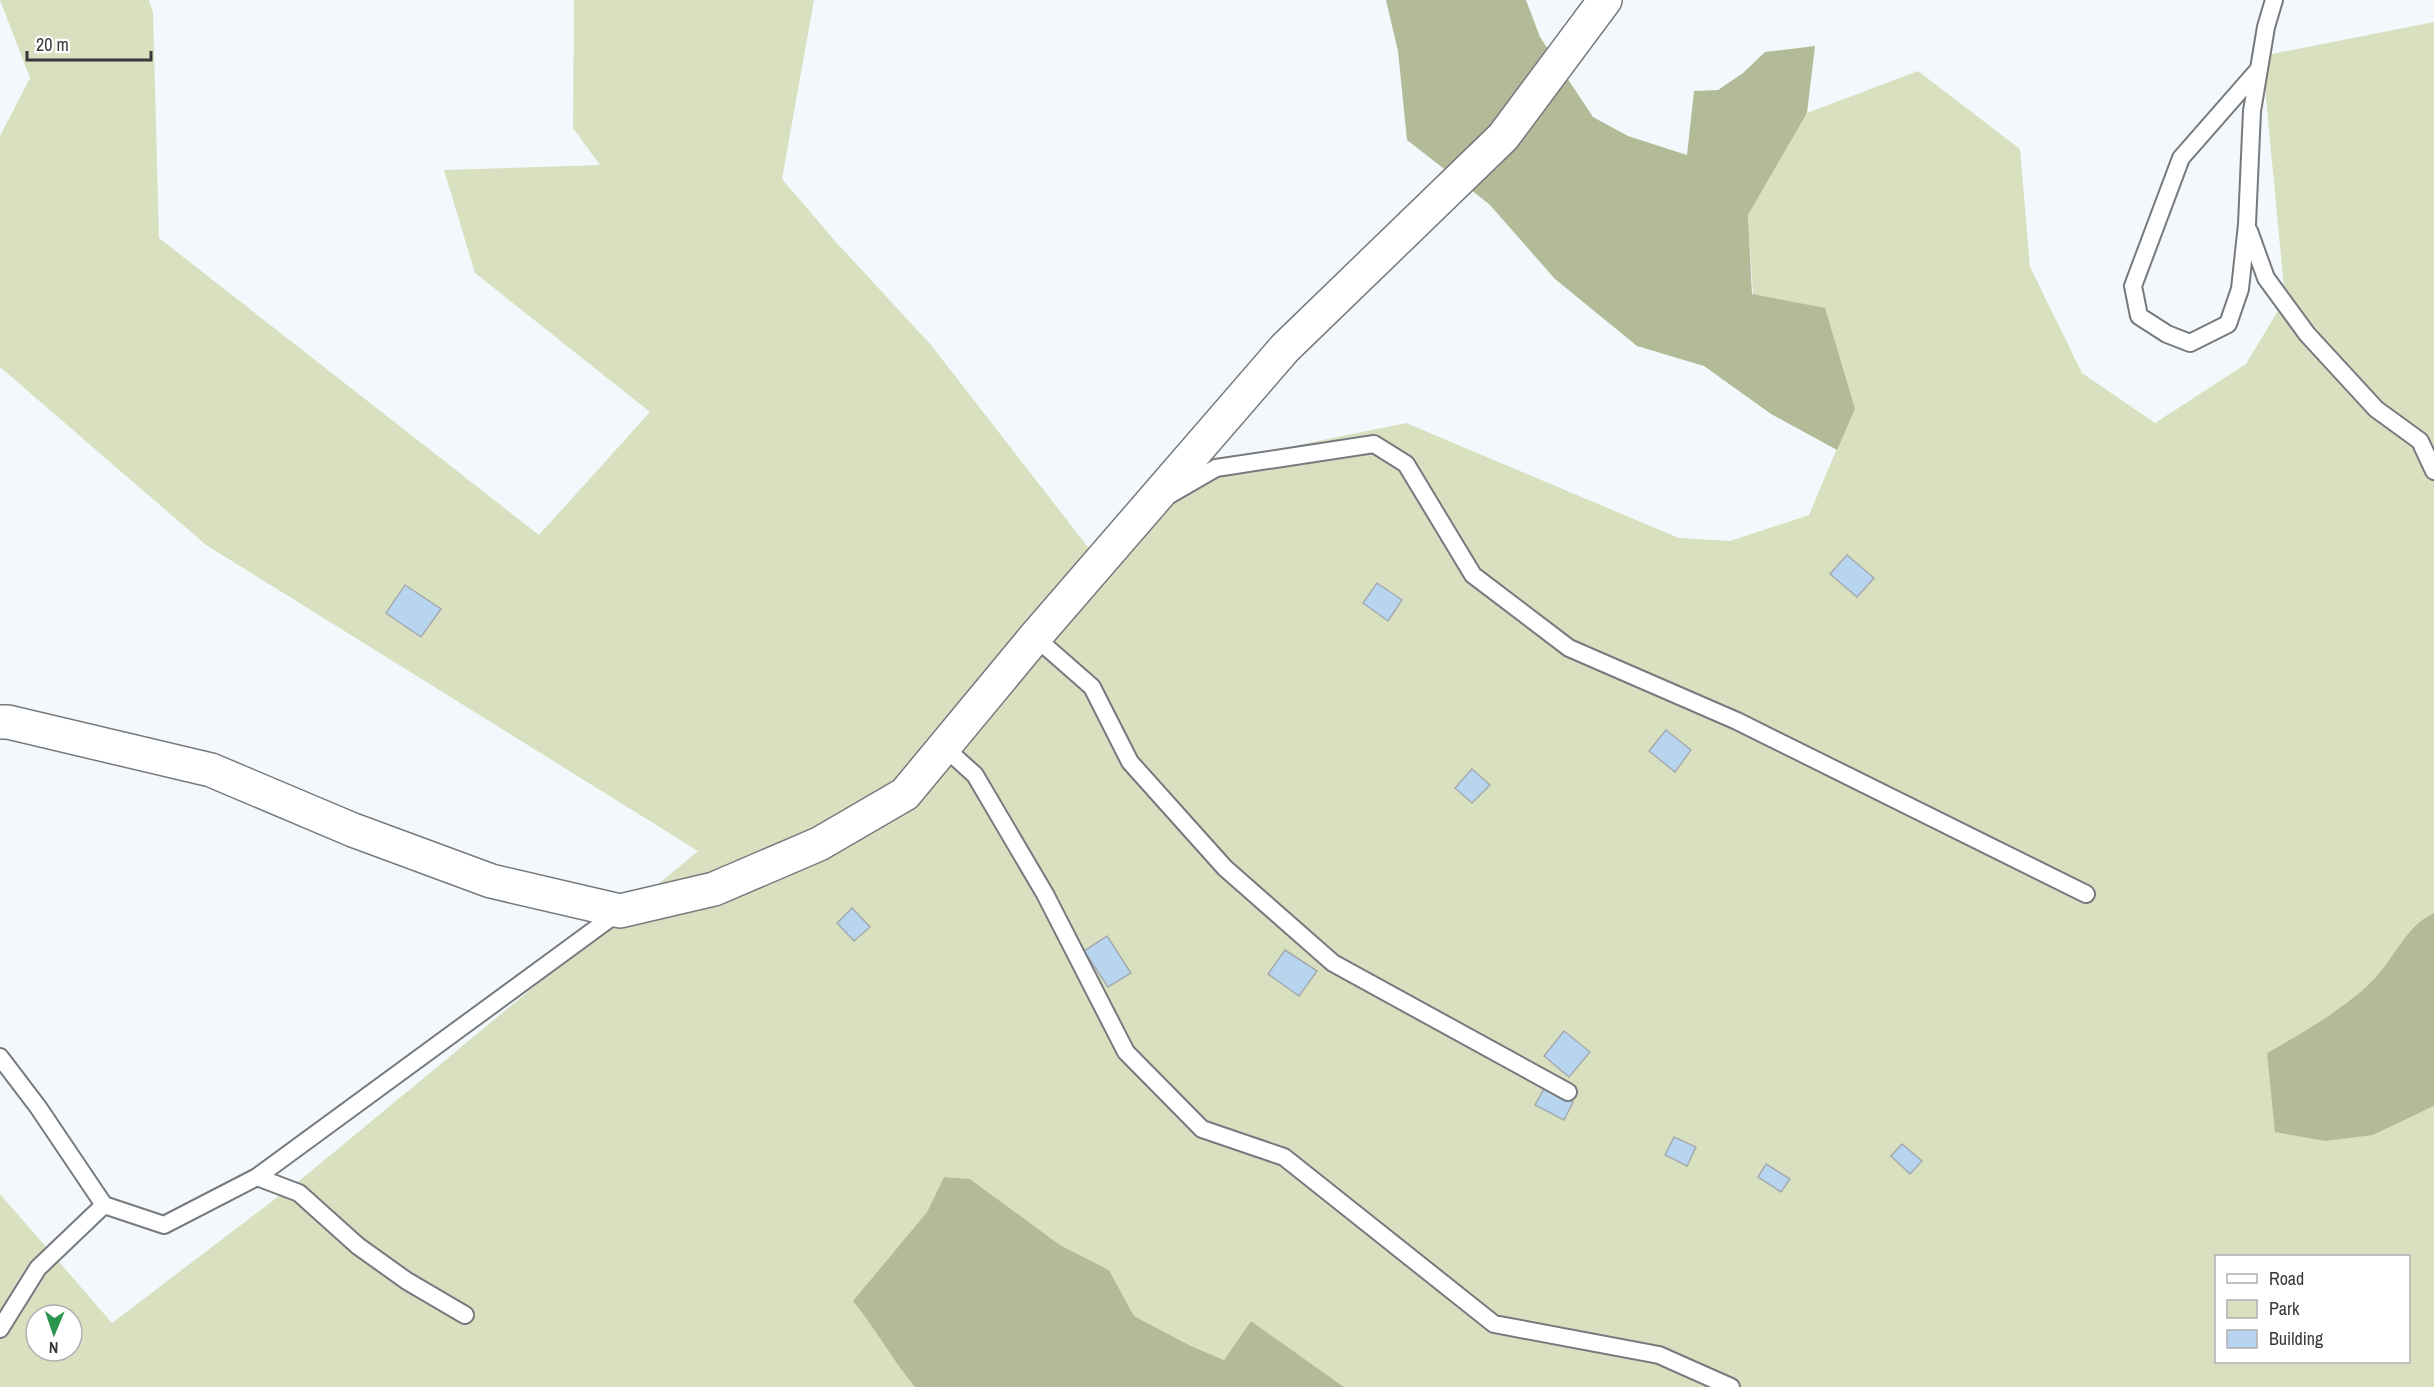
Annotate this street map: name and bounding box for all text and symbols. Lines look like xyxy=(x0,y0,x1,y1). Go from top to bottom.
scale bar xyxy=(27,24,152,62)
text: 20 m xyxy=(36,32,69,57)
legend xyxy=(2215,1255,2410,1363)
text: Road xyxy=(2269,1266,2304,1291)
text: Park xyxy=(2269,1296,2300,1321)
north arrow xyxy=(24,1303,84,1363)
text: Building xyxy=(2269,1326,2324,1351)
text: N xyxy=(48,1337,59,1359)

